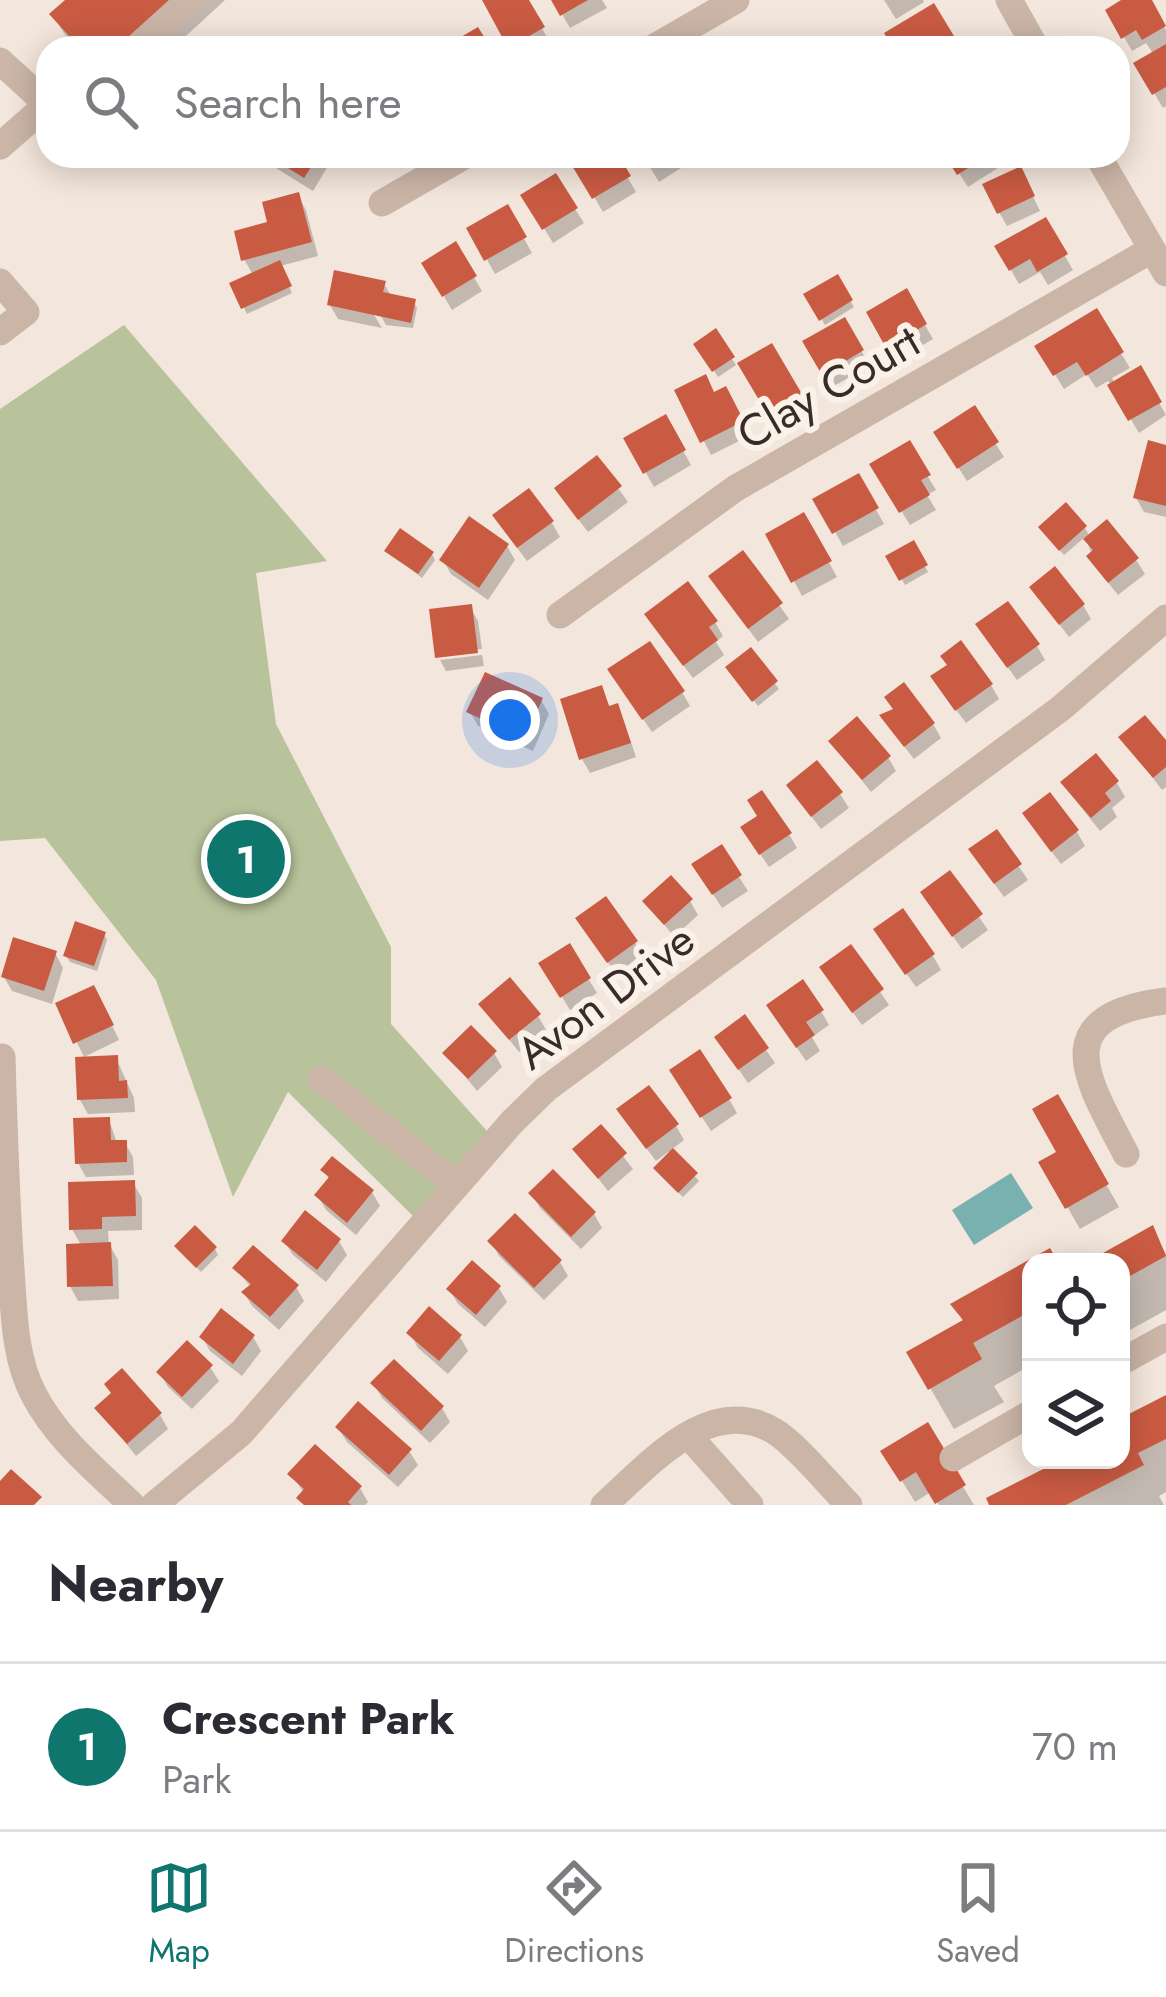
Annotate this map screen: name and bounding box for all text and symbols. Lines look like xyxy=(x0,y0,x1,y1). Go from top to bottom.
search box xyxy=(36,36,1130,168)
icon: search xyxy=(78,69,144,135)
text: Search here xyxy=(174,70,402,135)
street label: Clay Court xyxy=(725,309,932,466)
your location xyxy=(480,690,540,750)
pin: 1 xyxy=(207,814,285,904)
street label: Avon Drive xyxy=(503,908,708,1085)
map controls xyxy=(1022,1253,1130,1469)
button: locate xyxy=(1022,1253,1130,1361)
button: layers xyxy=(1022,1361,1130,1469)
text: Nearby xyxy=(48,1546,223,1620)
text: Crescent Park xyxy=(162,1686,455,1751)
text: 1 xyxy=(77,1718,97,1775)
text: 70 m xyxy=(1032,1718,1118,1775)
text: Park xyxy=(162,1751,232,1808)
tab: Map xyxy=(146,1855,212,1974)
tab: Directions xyxy=(504,1855,644,1974)
tab: Saved xyxy=(936,1855,1020,1974)

